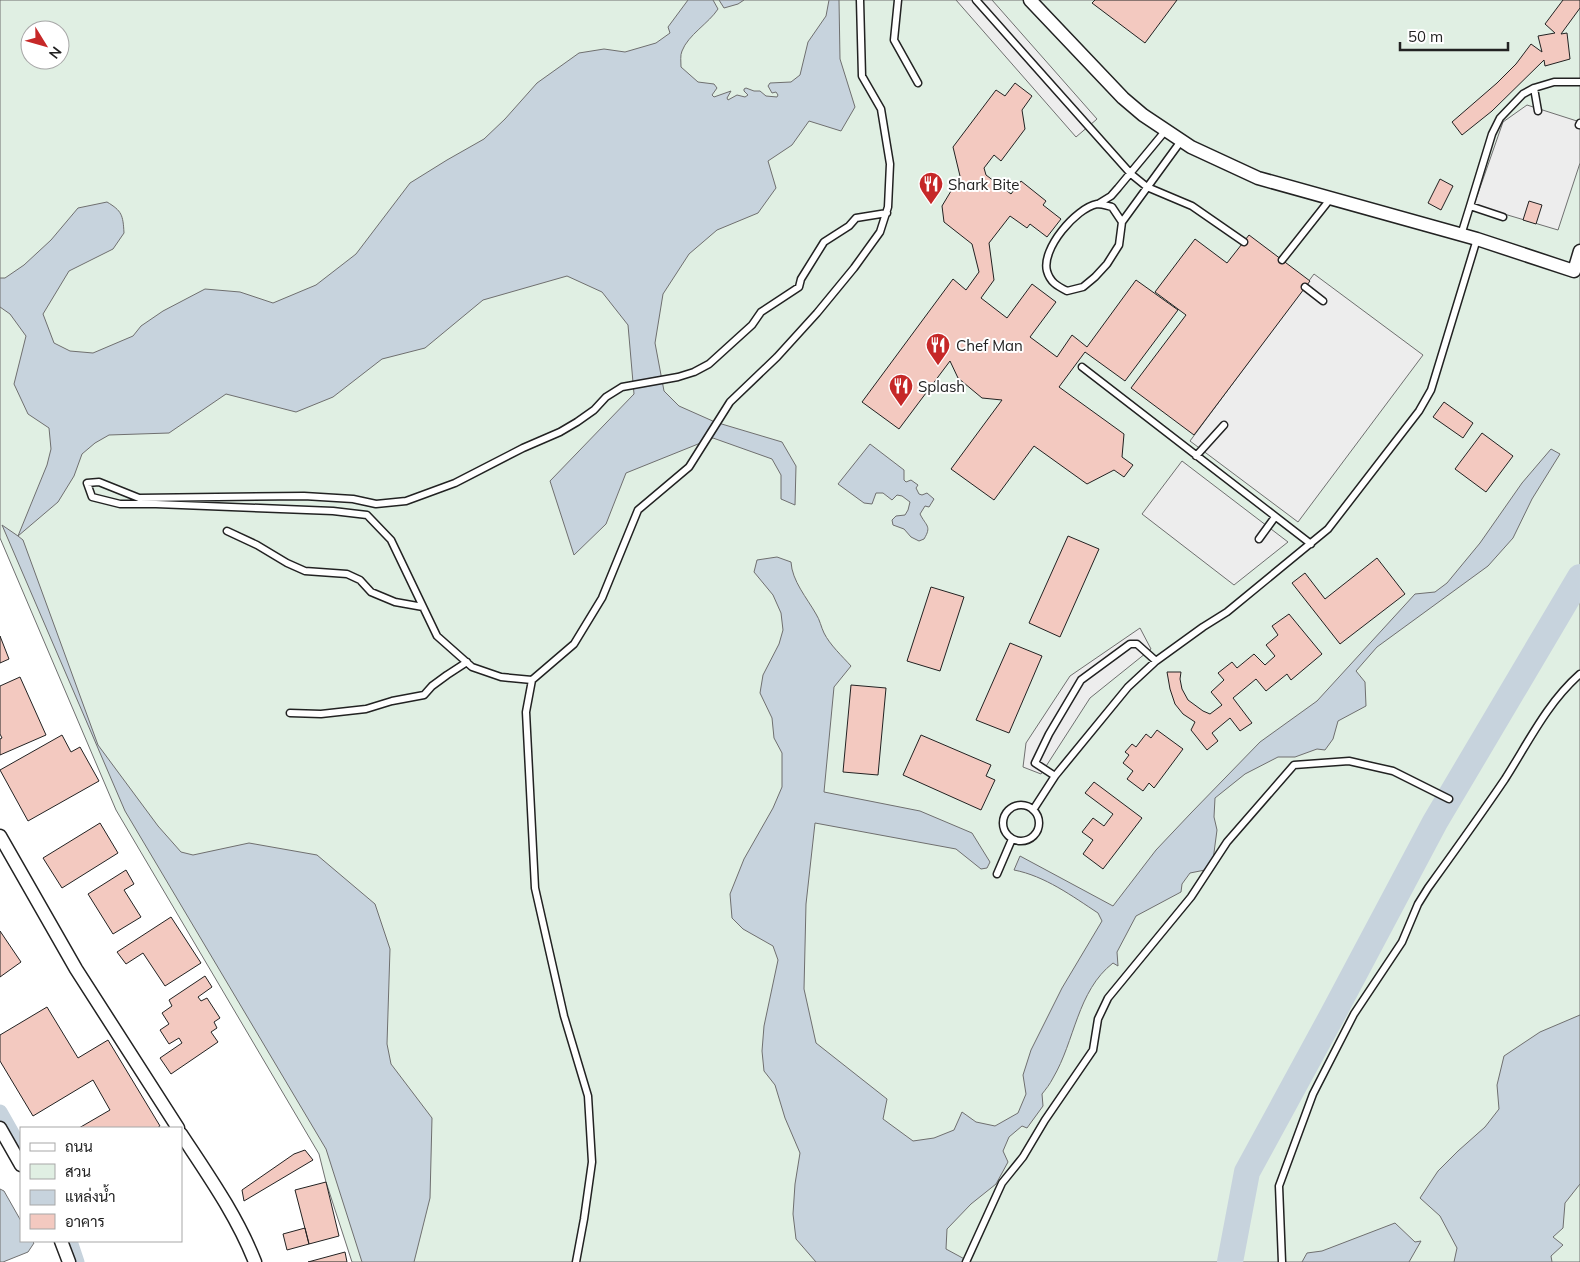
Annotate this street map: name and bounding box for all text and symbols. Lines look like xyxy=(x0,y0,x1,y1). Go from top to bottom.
north arrow xyxy=(20,20,70,70)
scale bar xyxy=(1400,20,1508,52)
text: 50 m xyxy=(1408,27,1443,46)
text: N xyxy=(45,43,66,62)
restaurant icon: Shark Bite xyxy=(918,171,944,205)
place label: Shark Bite xyxy=(948,175,1019,194)
restaurant icon: Chef Man xyxy=(925,332,951,366)
place label: Chef Man xyxy=(956,336,1023,355)
restaurant icon: Splash xyxy=(888,373,914,407)
place label: Splash xyxy=(918,377,965,396)
legend xyxy=(20,1127,182,1242)
text: ถนน xyxy=(65,1137,93,1156)
text: สวน xyxy=(65,1162,91,1181)
text: แหล่งน้ำ xyxy=(65,1184,116,1206)
text: อาคาร xyxy=(65,1212,105,1231)

